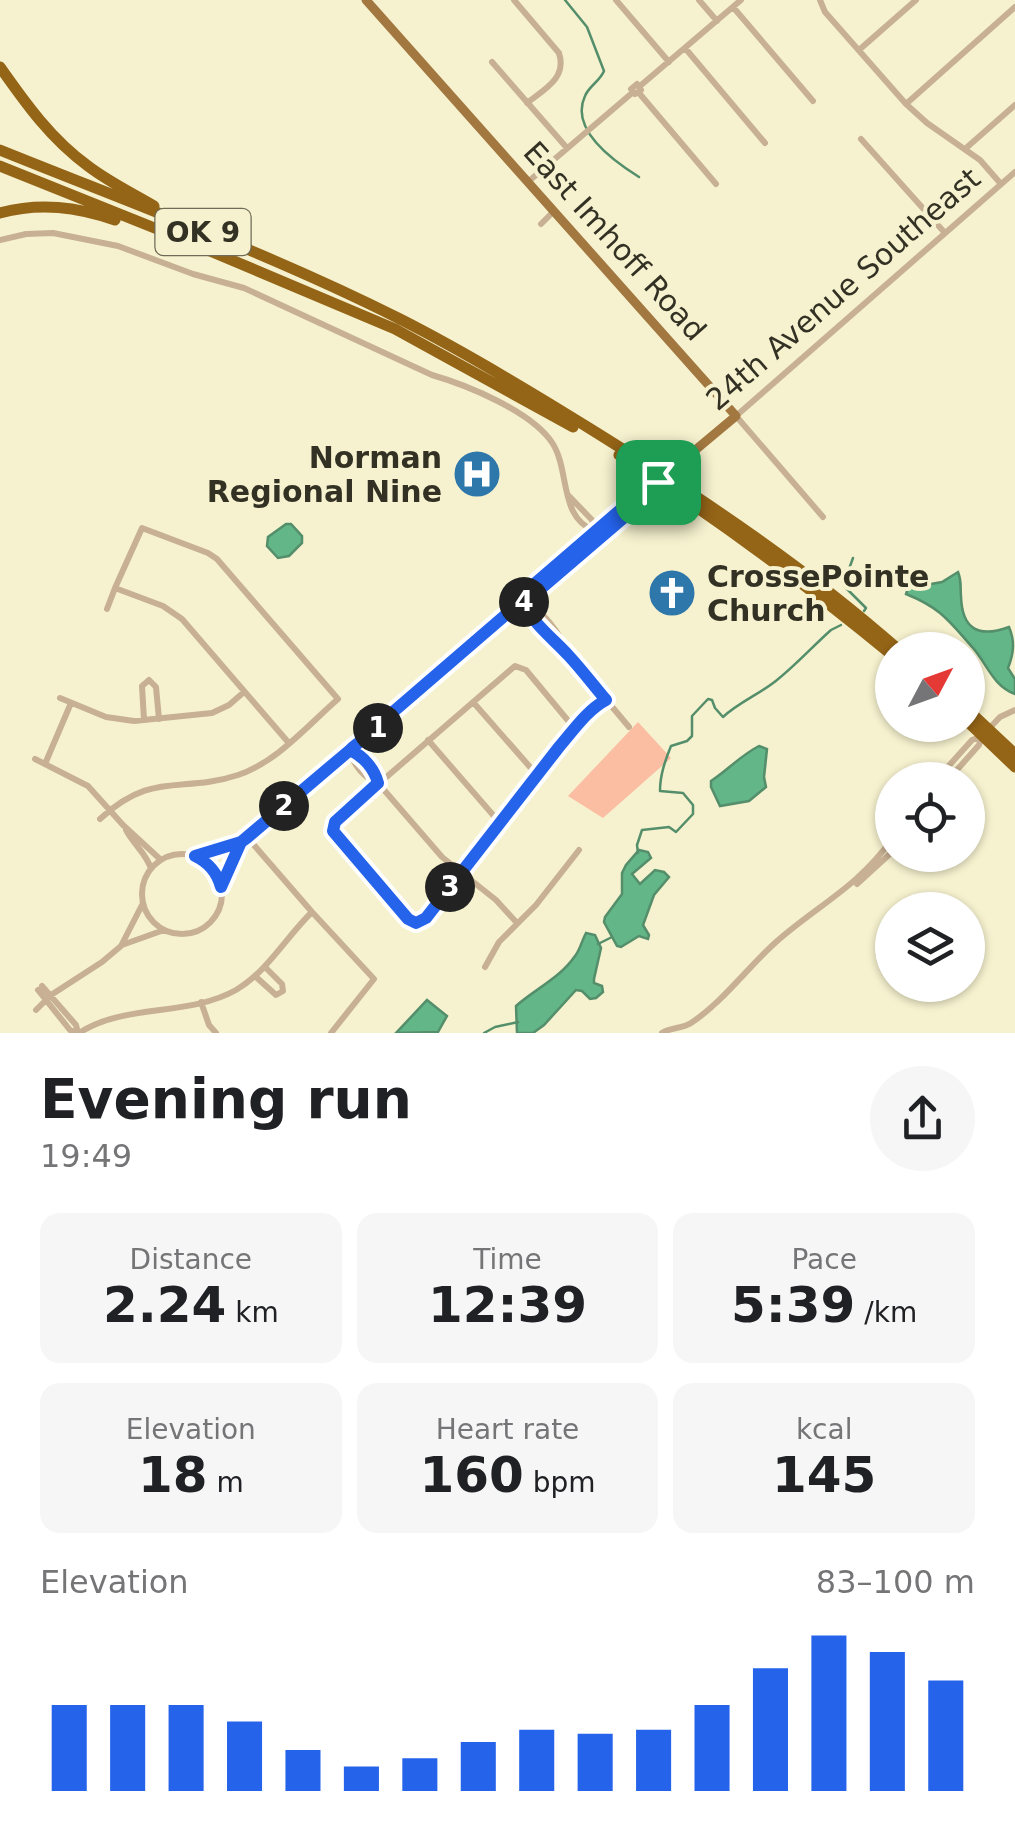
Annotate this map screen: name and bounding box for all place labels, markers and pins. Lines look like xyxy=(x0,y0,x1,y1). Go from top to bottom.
place label: Norman Regional Nine xyxy=(207,440,442,509)
pin xyxy=(616,440,701,525)
hospital icon: Norman Regional Nine xyxy=(451,448,503,500)
place label: CrossePointe Church xyxy=(707,559,929,628)
church icon: CrossePointe Church xyxy=(646,567,698,619)
pin: 4 xyxy=(499,577,549,627)
pin: 1 xyxy=(353,703,403,753)
pin: 2 xyxy=(259,781,309,831)
pin: 3 xyxy=(425,862,475,912)

